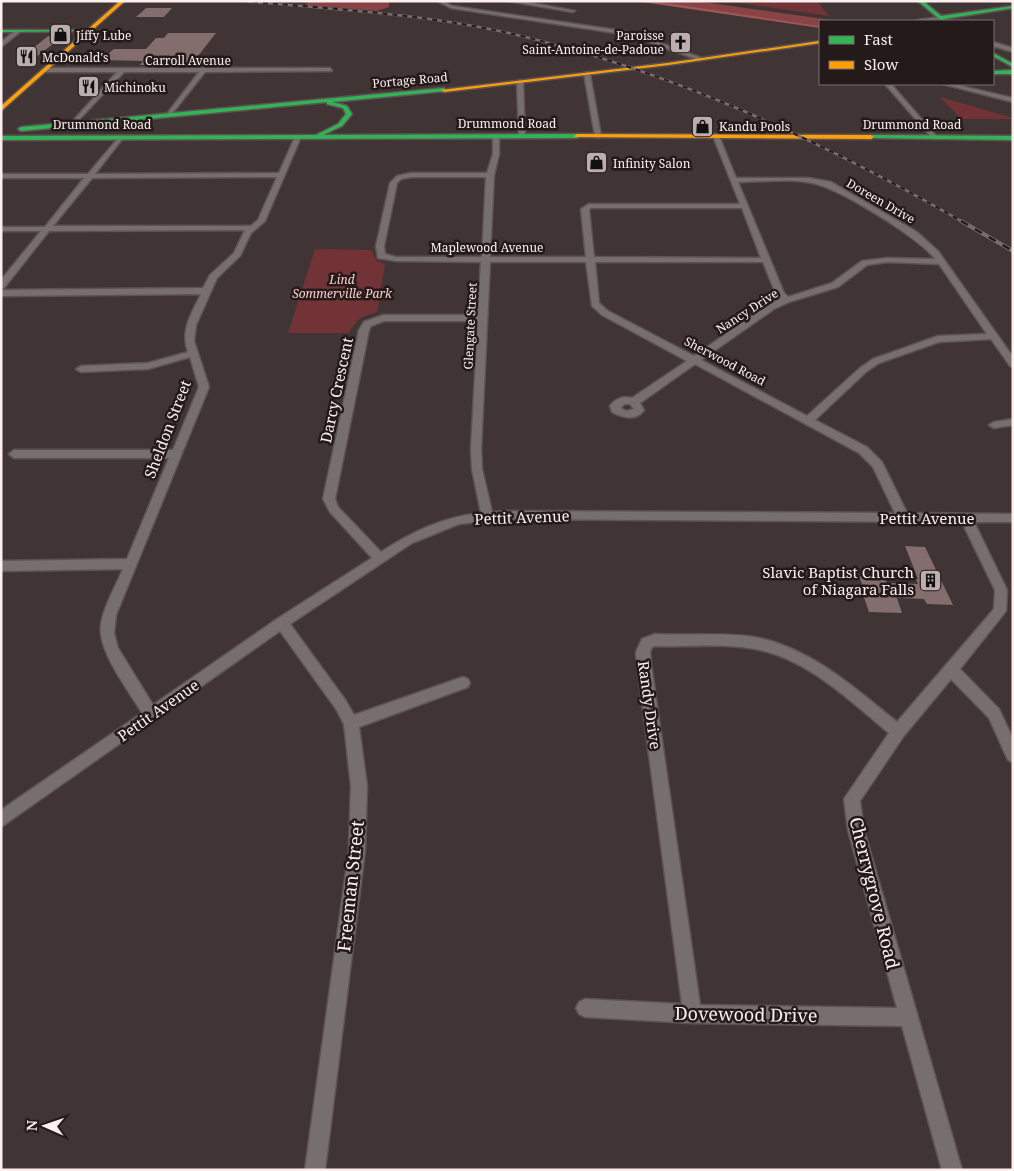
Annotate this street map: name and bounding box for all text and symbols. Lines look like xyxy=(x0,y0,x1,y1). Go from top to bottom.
legend xyxy=(819,20,994,85)
shop icon: Jiffy Lube xyxy=(48,23,72,47)
place label: Jiffy Lube xyxy=(75,27,131,44)
place label: Paroisse Saint-Antoine-de-Padoue xyxy=(522,27,664,58)
text: Fast xyxy=(864,29,893,49)
church icon: Paroisse Saint-Antoine-de-Padoue xyxy=(668,30,692,54)
restaurant icon: McDonald's xyxy=(14,45,38,69)
place label: McDonald's xyxy=(42,49,108,66)
street label: Carroll Avenue xyxy=(145,52,231,69)
text: Slow xyxy=(864,54,898,74)
street label: Portage Road xyxy=(372,68,449,92)
restaurant icon: Michinoku xyxy=(76,75,100,99)
place label: Michinoku xyxy=(104,79,166,96)
shop icon: Kandu Pools xyxy=(691,114,715,138)
street label: Drummond Road xyxy=(458,115,557,132)
street label: Drummond Road xyxy=(53,116,152,133)
street label: Drummond Road xyxy=(863,116,962,133)
place label: Kandu Pools xyxy=(719,118,790,135)
shop icon: Infinity Salon xyxy=(585,151,609,175)
place label: Infinity Salon xyxy=(613,155,691,172)
street label: Doreen Drive xyxy=(844,174,918,228)
street label: Maplewood Avenue xyxy=(430,239,544,256)
park label: Lind Sommerville Park xyxy=(292,271,393,302)
street label: Glengate Street xyxy=(459,282,481,370)
street label: Nancy Drive xyxy=(713,285,781,337)
street label: Sherwood Road xyxy=(681,332,769,390)
street label: Darcy Crescent xyxy=(315,335,357,445)
street label: Sheldon Street xyxy=(139,377,195,481)
street label: Pettit Avenue xyxy=(474,505,570,529)
street label: Pettit Avenue xyxy=(879,508,975,528)
place label: Slavic Baptist Church of Niagara Falls xyxy=(762,562,914,599)
building icon: Slavic Baptist Church of Niagara Falls xyxy=(918,569,942,593)
street label: Randy Drive xyxy=(634,660,666,750)
street label: Pettit Avenue xyxy=(113,674,203,746)
street label: Cherrygrove Road xyxy=(844,814,906,972)
street label: Freeman Street xyxy=(331,819,369,953)
street label: Dovewood Drive xyxy=(674,1001,818,1027)
north arrow xyxy=(20,1101,70,1151)
text: N xyxy=(22,1120,41,1131)

